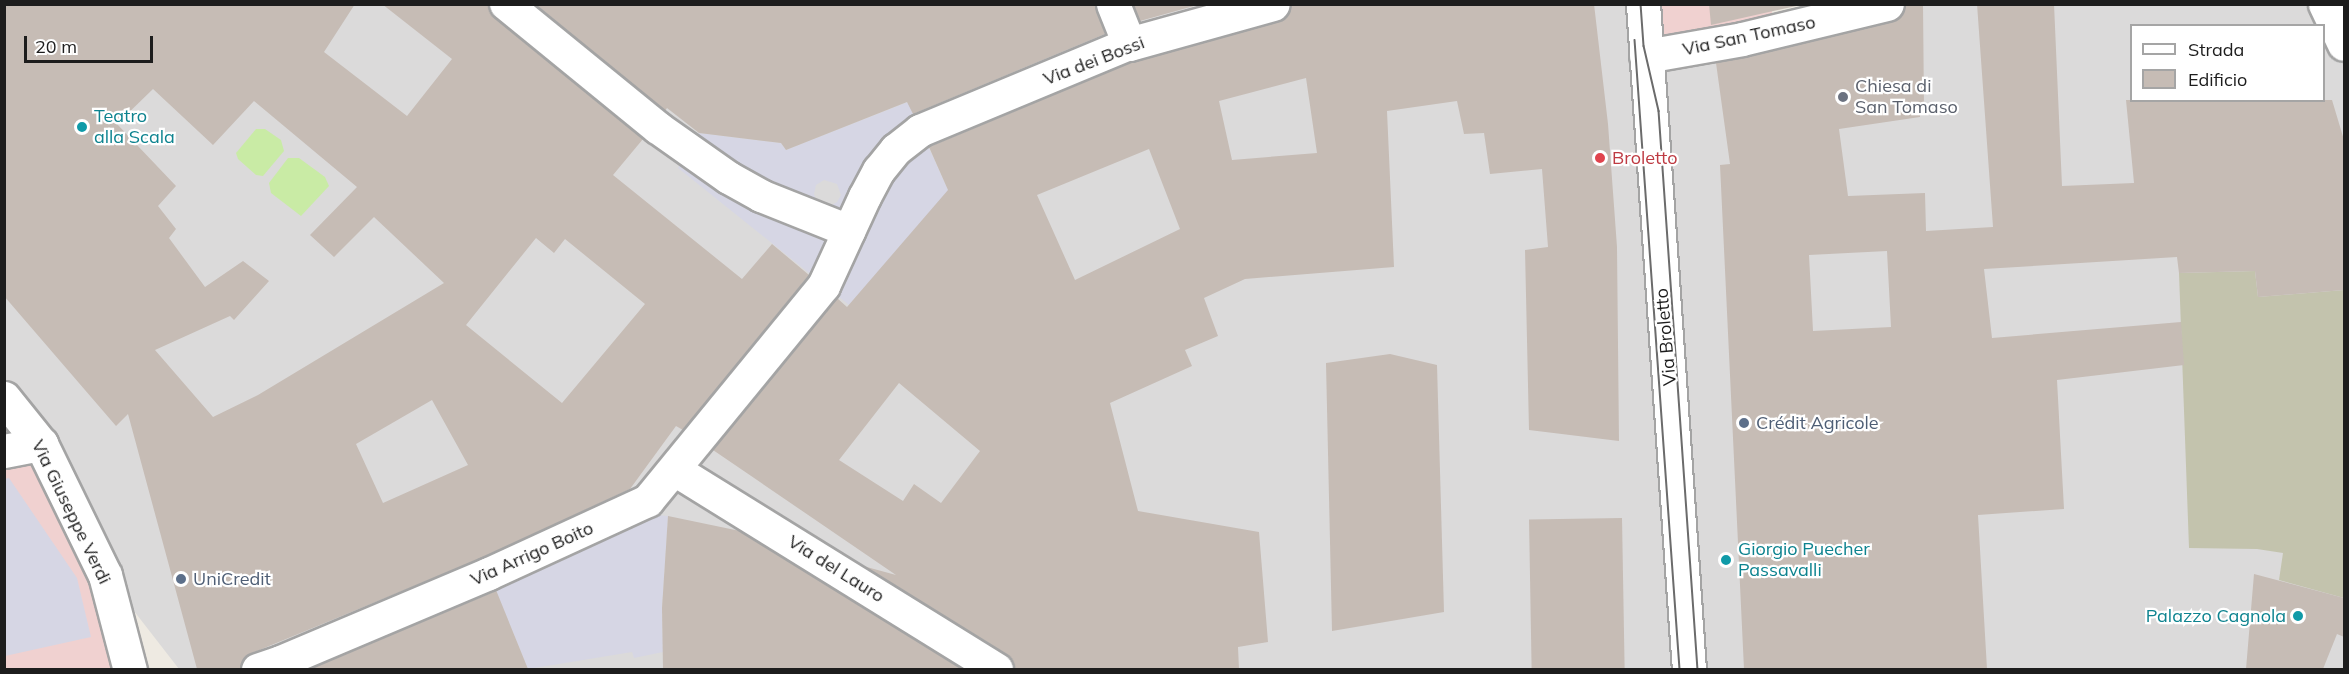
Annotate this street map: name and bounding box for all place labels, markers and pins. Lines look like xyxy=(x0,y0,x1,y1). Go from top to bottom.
place label: Chiesa di San Tomaso xyxy=(1855,76,1958,118)
marker: Chiesa di San Tomaso xyxy=(1836,90,1850,104)
place label: Teatro alla Scala xyxy=(94,106,175,148)
marker: Teatro alla Scala xyxy=(75,120,89,134)
place label: Broletto xyxy=(1612,147,1678,169)
marker: Broletto xyxy=(1593,151,1607,165)
place label: Crédit Agricole xyxy=(1756,412,1879,434)
marker: Crédit Agricole xyxy=(1737,416,1751,430)
place label: Giorgio Puecher Passavalli xyxy=(1738,539,1870,582)
marker: Giorgio Puecher Passavalli xyxy=(1719,553,1733,567)
place label: UniCredit xyxy=(193,568,271,590)
marker: UniCredit xyxy=(174,572,188,586)
place label: Palazzo Cagnola xyxy=(2146,605,2286,627)
marker: Palazzo Cagnola xyxy=(2291,609,2305,623)

